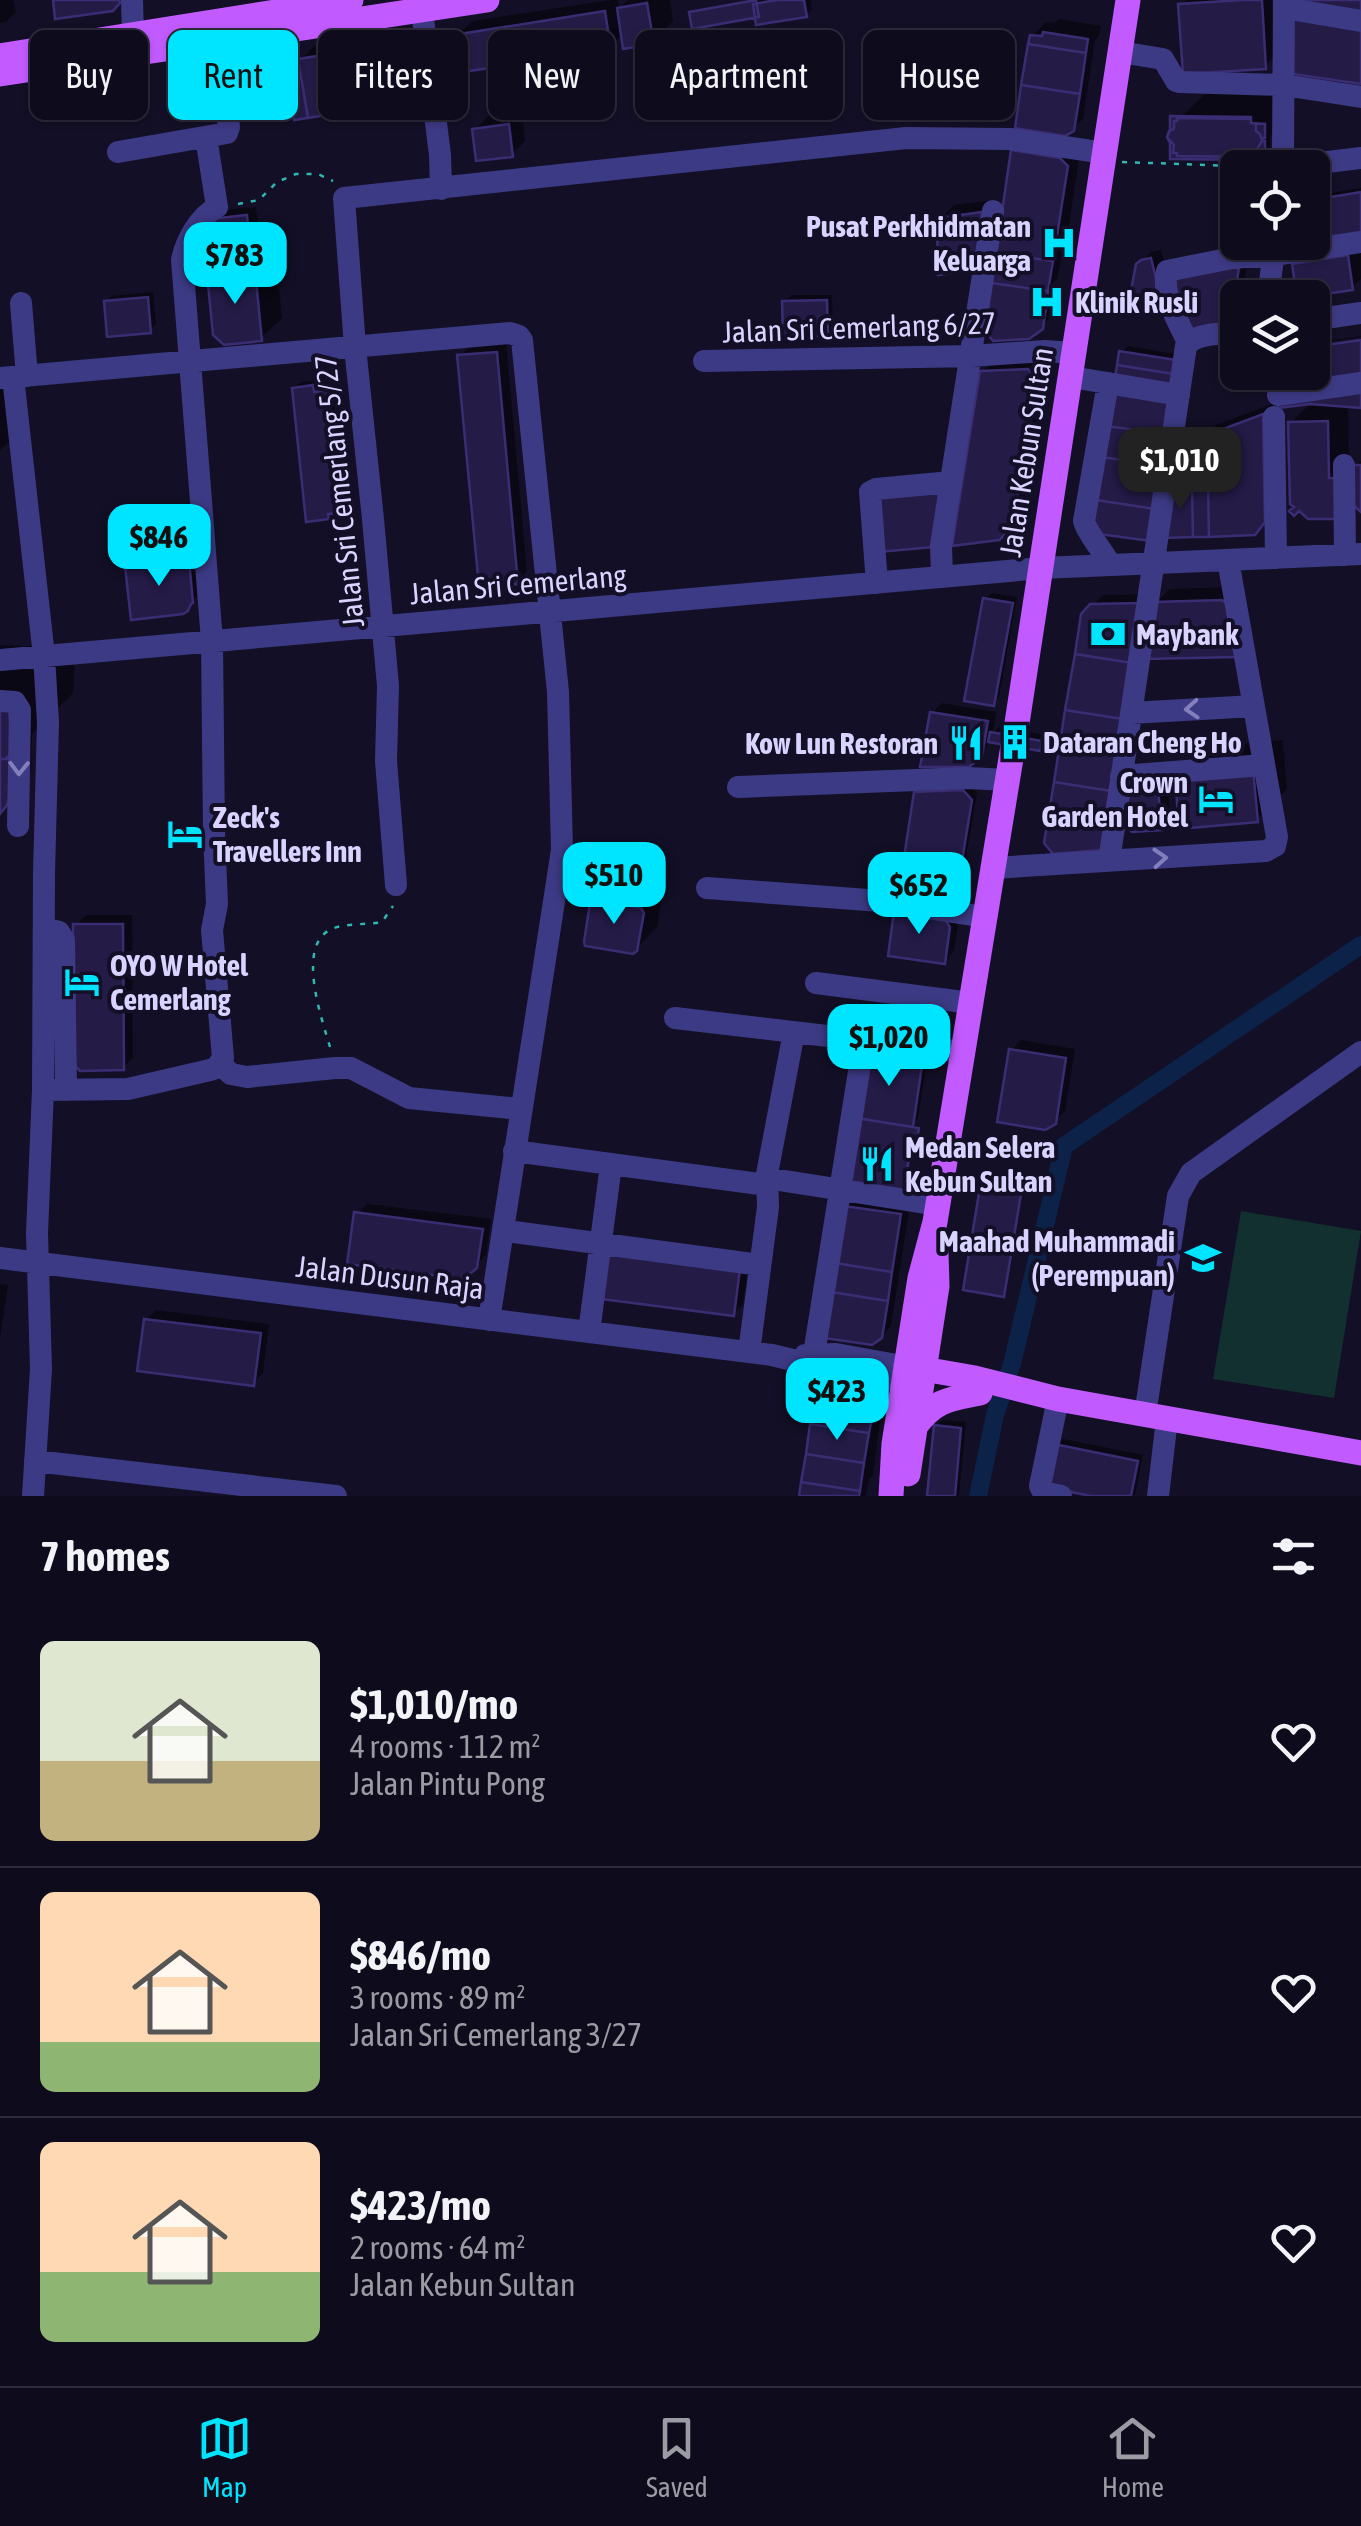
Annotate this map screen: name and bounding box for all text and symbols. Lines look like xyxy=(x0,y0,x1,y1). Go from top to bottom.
chip: Buy xyxy=(30,30,148,120)
chip: Rent xyxy=(168,30,298,120)
chip: Filters xyxy=(318,30,468,120)
chip: New xyxy=(488,30,615,120)
chip: Apartment xyxy=(635,30,843,120)
chip: House xyxy=(863,30,1015,120)
map controls xyxy=(1220,150,1330,390)
button: locate xyxy=(1220,150,1330,260)
place label: Pusat Perkhidmatan Keluarga xyxy=(806,209,1031,277)
pin: $783 xyxy=(176,222,294,307)
hospital icon: Pusat Perkhidmatan Keluarga xyxy=(1040,224,1078,262)
text: $783 xyxy=(206,236,264,273)
button: layers xyxy=(1220,280,1330,390)
hospital icon: Klinik Rusli xyxy=(1028,283,1066,321)
place label: Klinik Rusli xyxy=(1075,285,1198,319)
street label: Jalan Sri Cemerlang 6/27 xyxy=(722,305,996,349)
street label: Jalan Kebun Sultan xyxy=(993,345,1059,559)
street label: Jalan Sri Cemerlang 5/27 xyxy=(308,353,370,629)
pin: $1,010 xyxy=(1099,427,1261,512)
text: $1,010 xyxy=(1140,441,1220,478)
pin: $846 xyxy=(100,504,218,589)
text: $846 xyxy=(130,518,188,555)
street label: Jalan Sri Cemerlang xyxy=(408,558,628,610)
bank icon: Maybank xyxy=(1089,615,1127,653)
place label: Maybank xyxy=(1136,617,1239,651)
one-way arrow xyxy=(1184,698,1200,719)
building icon: Dataran Cheng Ho xyxy=(996,723,1034,761)
restaurant icon: Kow Lun Restoran xyxy=(947,724,985,762)
place label: Dataran Cheng Ho xyxy=(1043,725,1242,759)
place label: Kow Lun Restoran xyxy=(745,726,938,760)
one-way arrow xyxy=(8,760,30,776)
place label: Crown Garden Hotel xyxy=(1041,765,1189,833)
hotel icon: Crown Garden Hotel xyxy=(1197,780,1235,818)
place label: Zeck's Travellers Inn xyxy=(213,800,362,868)
hotel icon: Zeck's Travellers Inn xyxy=(166,815,204,853)
pin: $510 xyxy=(555,842,673,927)
one-way arrow xyxy=(1153,848,1169,869)
pin: $652 xyxy=(860,852,978,937)
text: $510 xyxy=(585,856,643,893)
text: $652 xyxy=(890,866,948,903)
place label: OYO W Hotel Cemerlang xyxy=(110,948,249,1016)
hotel icon: OYO W Hotel Cemerlang xyxy=(63,963,101,1001)
pin: $1,020 xyxy=(808,1004,970,1089)
text: $1,020 xyxy=(849,1018,929,1055)
place label: Medan Selera Kebun Sultan xyxy=(905,1130,1055,1198)
restaurant icon: Medan Selera Kebun Sultan xyxy=(858,1145,896,1183)
place label: Maahad Muhammadi (Perempuan) xyxy=(939,1224,1175,1292)
school or university icon: Maahad Muhammadi (Perempuan) xyxy=(1184,1239,1222,1277)
street label: Jalan Dusun Raja xyxy=(294,1249,486,1305)
pin: $423 xyxy=(778,1358,896,1443)
text: $423 xyxy=(808,1372,866,1409)
icon: filters xyxy=(1266,1529,1321,1584)
text: 7 homes xyxy=(40,1532,170,1580)
text: $1,010/mo xyxy=(350,1680,518,1728)
icon: home xyxy=(120,1681,240,1801)
icon: heart xyxy=(1266,1714,1321,1769)
text: 4 rooms · 112 m² xyxy=(350,1728,540,1765)
text: Jalan Pintu Pong xyxy=(350,1765,545,1802)
text: $846/mo xyxy=(350,1931,491,1979)
icon: home xyxy=(120,1932,240,2052)
icon: heart xyxy=(1266,1965,1321,2020)
text: 3 rooms · 89 m² xyxy=(350,1979,525,2016)
text: Jalan Sri Cemerlang 3/27 xyxy=(350,2016,642,2053)
text: $423/mo xyxy=(350,2181,491,2229)
icon: home xyxy=(120,2182,240,2302)
icon: heart xyxy=(1266,2215,1321,2270)
text: 2 rooms · 64 m² xyxy=(350,2229,525,2266)
text: Jalan Kebun Sultan xyxy=(350,2266,575,2303)
tab: Map xyxy=(197,2411,252,2503)
tab: Saved xyxy=(646,2411,708,2503)
tab: Home xyxy=(1102,2411,1164,2503)

